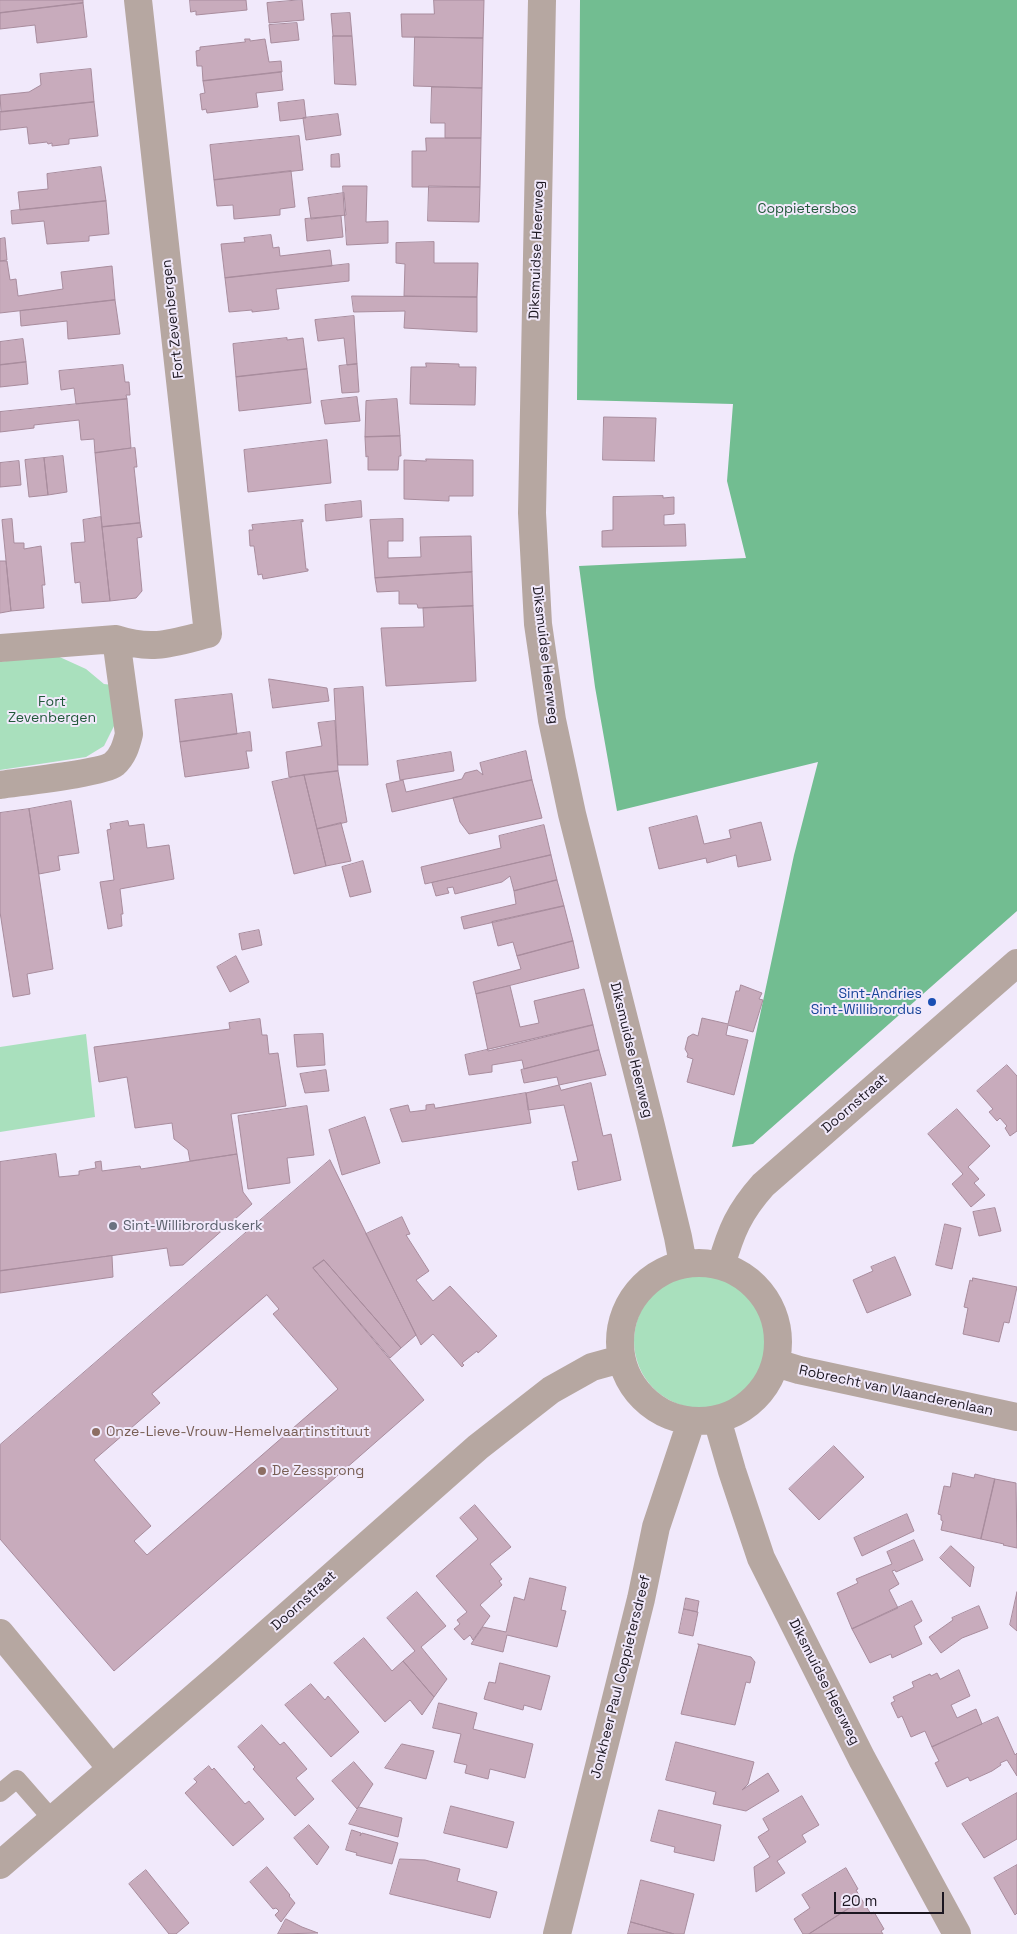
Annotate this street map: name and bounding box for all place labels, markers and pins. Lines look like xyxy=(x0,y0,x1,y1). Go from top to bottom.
place label: Sint-Andries Sint-Willibrordus xyxy=(811,986,922,1019)
marker: Sint-Andries Sint-Willibrordus xyxy=(926,996,938,1008)
place label: Sint-Willibrorduskerk xyxy=(123,1218,263,1234)
marker: Sint-Willibrorduskerk xyxy=(107,1220,119,1232)
place label: Onze-Lieve-Vrouw-Hemelvaartinstituut xyxy=(106,1424,370,1440)
marker: Onze-Lieve-Vrouw-Hemelvaartinstituut xyxy=(90,1426,102,1438)
place label: De Zessprong xyxy=(272,1463,364,1479)
marker: De Zessprong xyxy=(256,1465,268,1477)

